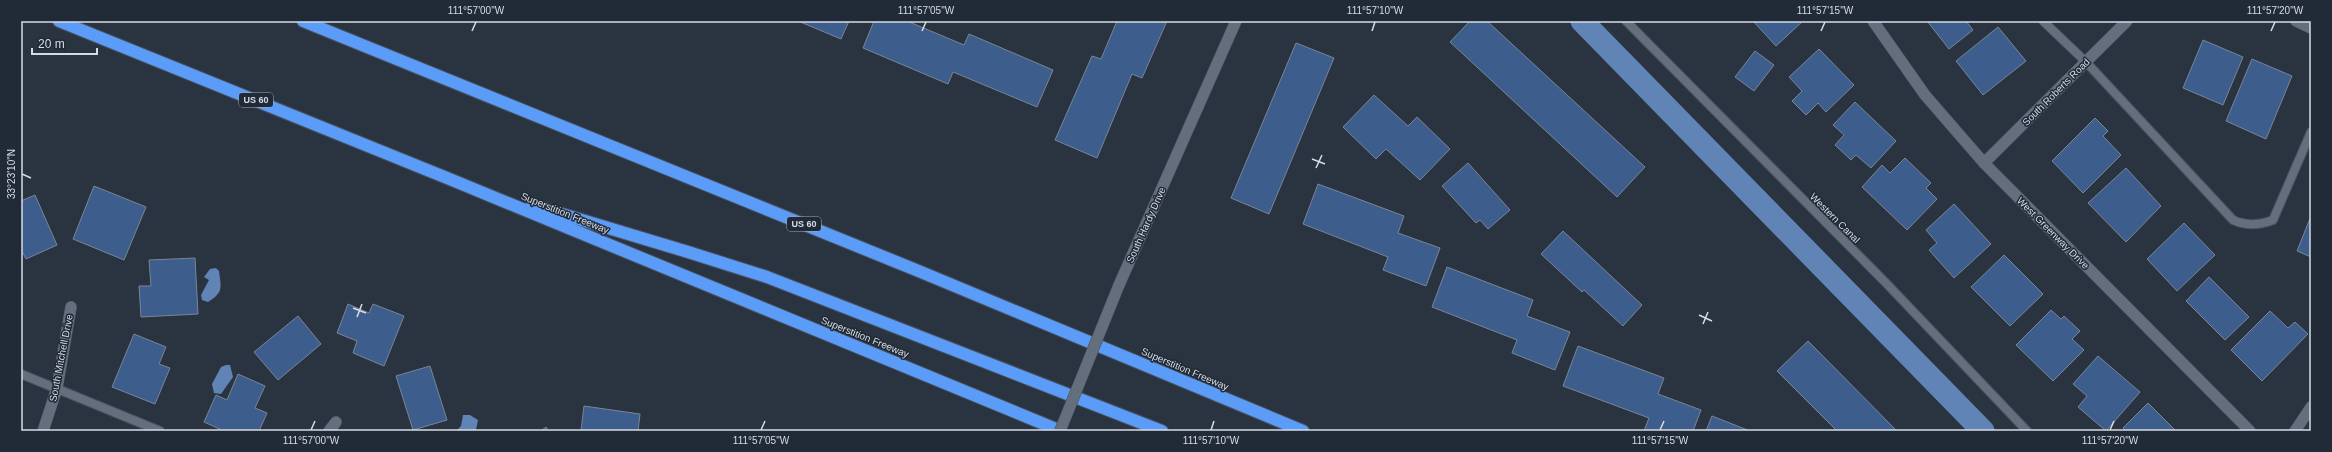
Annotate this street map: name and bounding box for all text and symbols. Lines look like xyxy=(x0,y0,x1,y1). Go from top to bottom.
text: 111°57'00"W xyxy=(448,5,505,16)
text: 111°57'05"W xyxy=(898,5,955,16)
text: 111°57'10"W xyxy=(1347,5,1404,16)
text: 111°57'15"W xyxy=(1797,5,1854,16)
text: 111°57'20"W xyxy=(2247,5,2304,16)
scale bar xyxy=(32,30,97,56)
text: 20 m xyxy=(38,37,65,51)
street label: South Roberts Road xyxy=(2020,56,2092,128)
road number: US 60 xyxy=(239,93,273,107)
text: 33°23'10"N xyxy=(6,149,17,199)
street label: South Hardy Drive xyxy=(1124,185,1168,265)
street label: Superstition Freeway xyxy=(519,190,611,236)
street label: Western Canal xyxy=(1808,191,1862,245)
street label: West Greenway Drive xyxy=(2015,195,2092,272)
road number: US 60 xyxy=(787,217,821,231)
street label: South Mitchell Drive xyxy=(47,313,75,403)
street label: Superstition Freeway xyxy=(819,314,911,360)
street label: Superstition Freeway xyxy=(1140,346,1230,392)
text: 111°57'00"W xyxy=(283,435,340,446)
text: 111°57'05"W xyxy=(733,435,790,446)
text: 111°57'10"W xyxy=(1183,435,1240,446)
text: 111°57'15"W xyxy=(1632,435,1689,446)
text: 111°57'20"W xyxy=(2082,435,2139,446)

